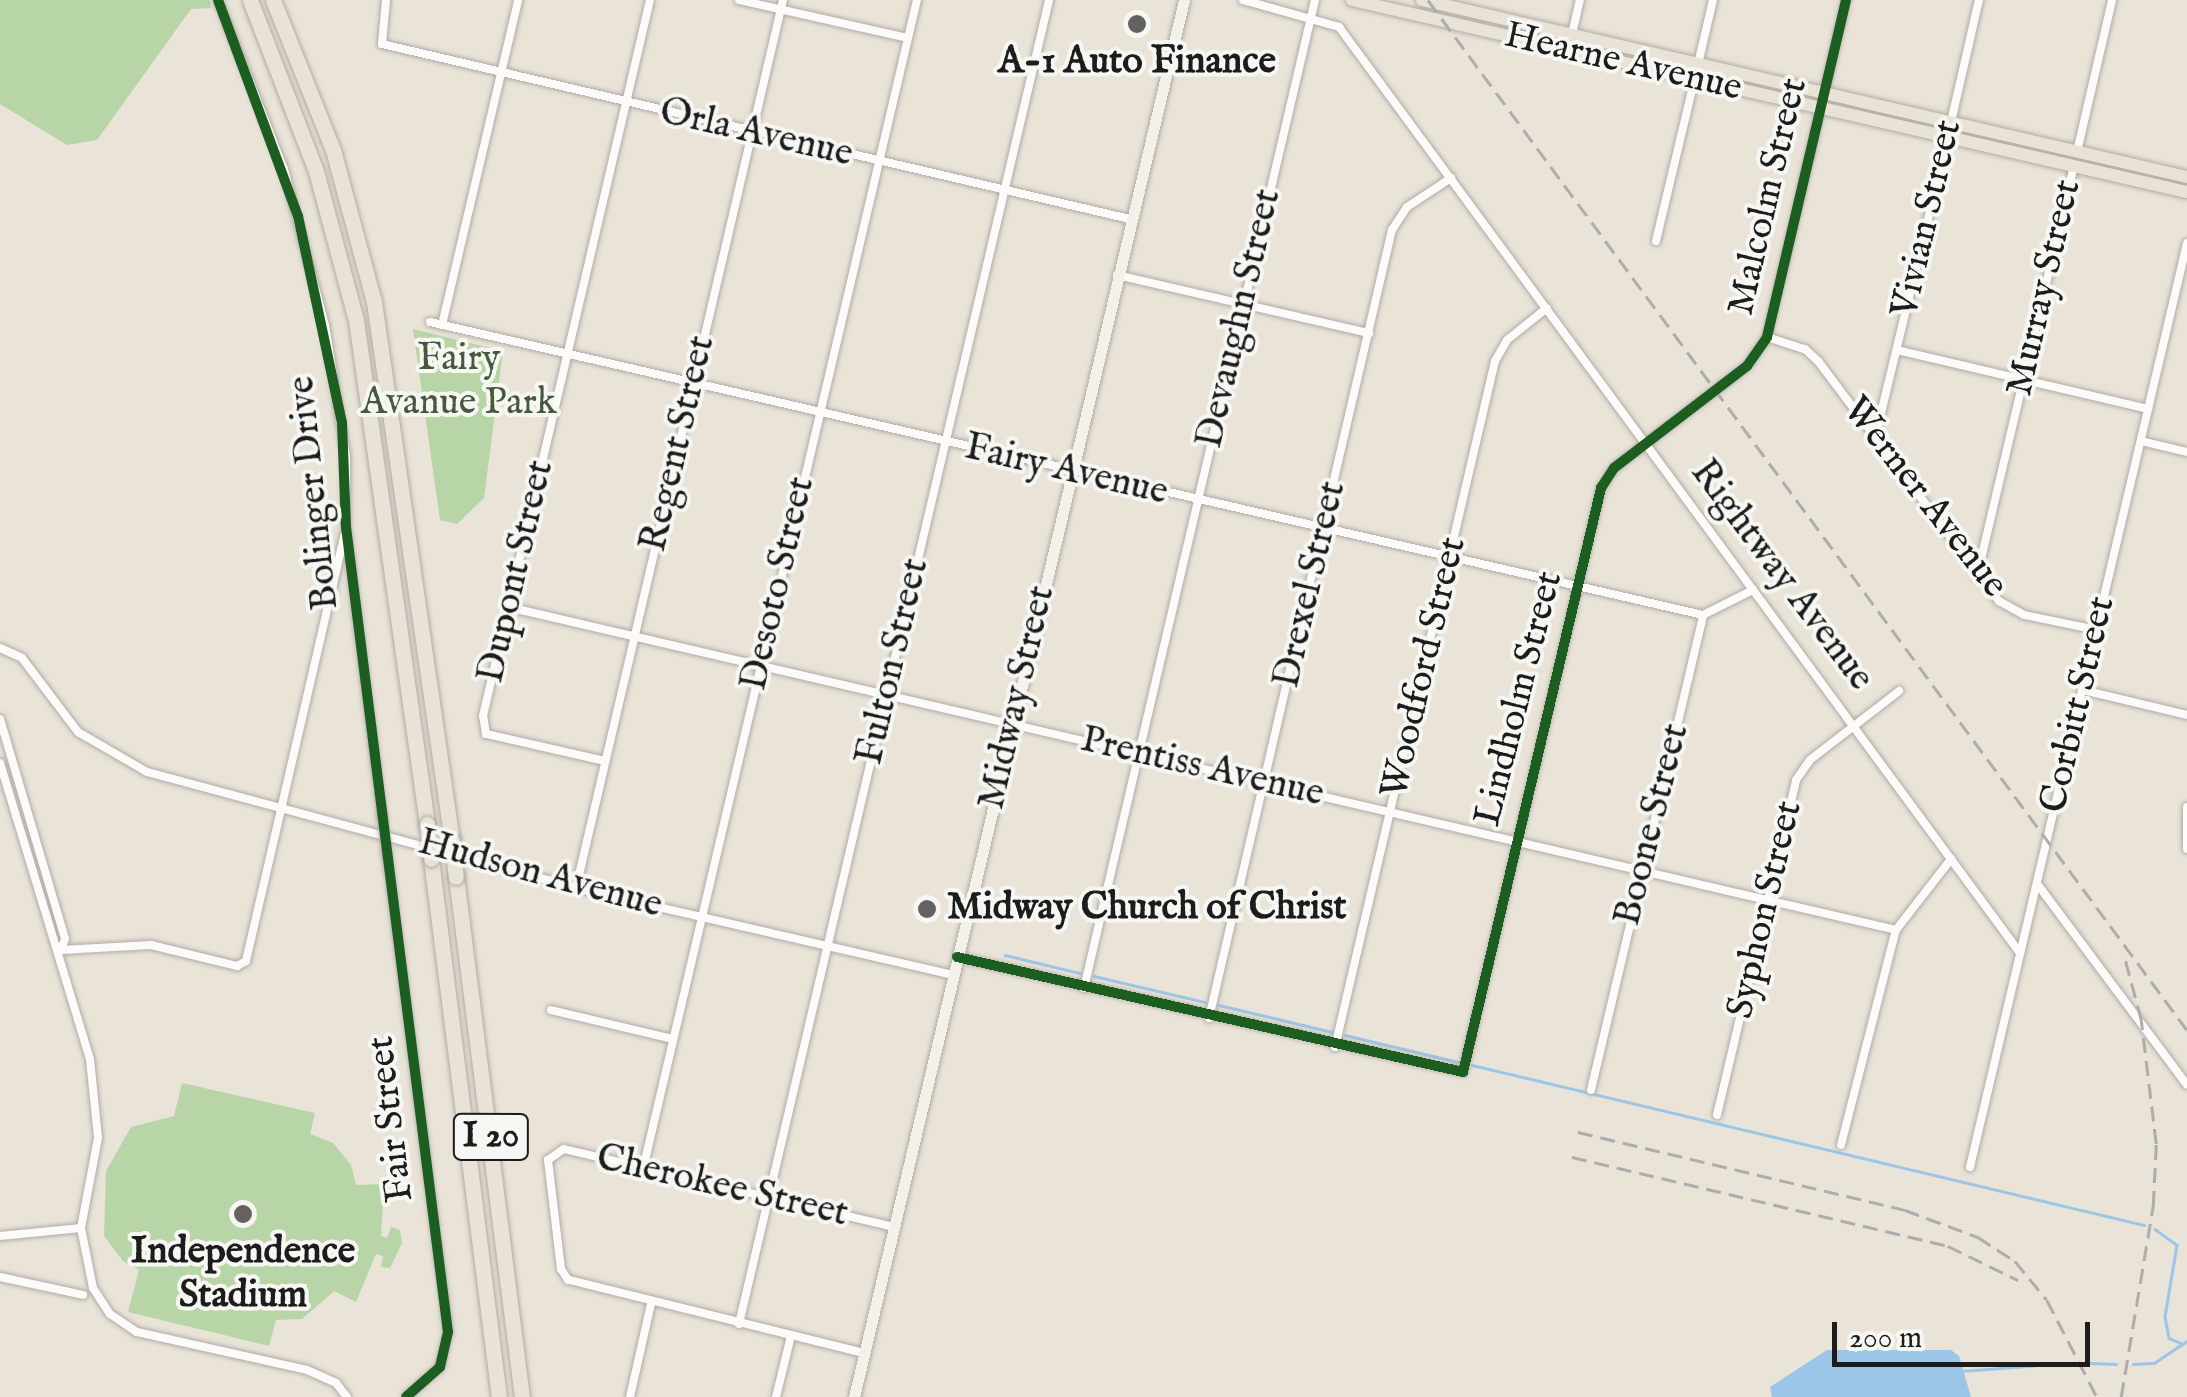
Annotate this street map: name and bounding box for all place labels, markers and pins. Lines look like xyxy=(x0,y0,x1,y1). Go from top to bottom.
marker: A-1 Auto Finance xyxy=(1126,13,1148,35)
place label: A-1 Auto Finance xyxy=(998,40,1276,86)
place label: Midway Church of Christ xyxy=(947,886,1347,932)
marker: Midway Church of Christ xyxy=(916,898,938,920)
marker: Independence Stadium xyxy=(232,1203,254,1225)
place label: Independence Stadium xyxy=(131,1230,355,1320)

